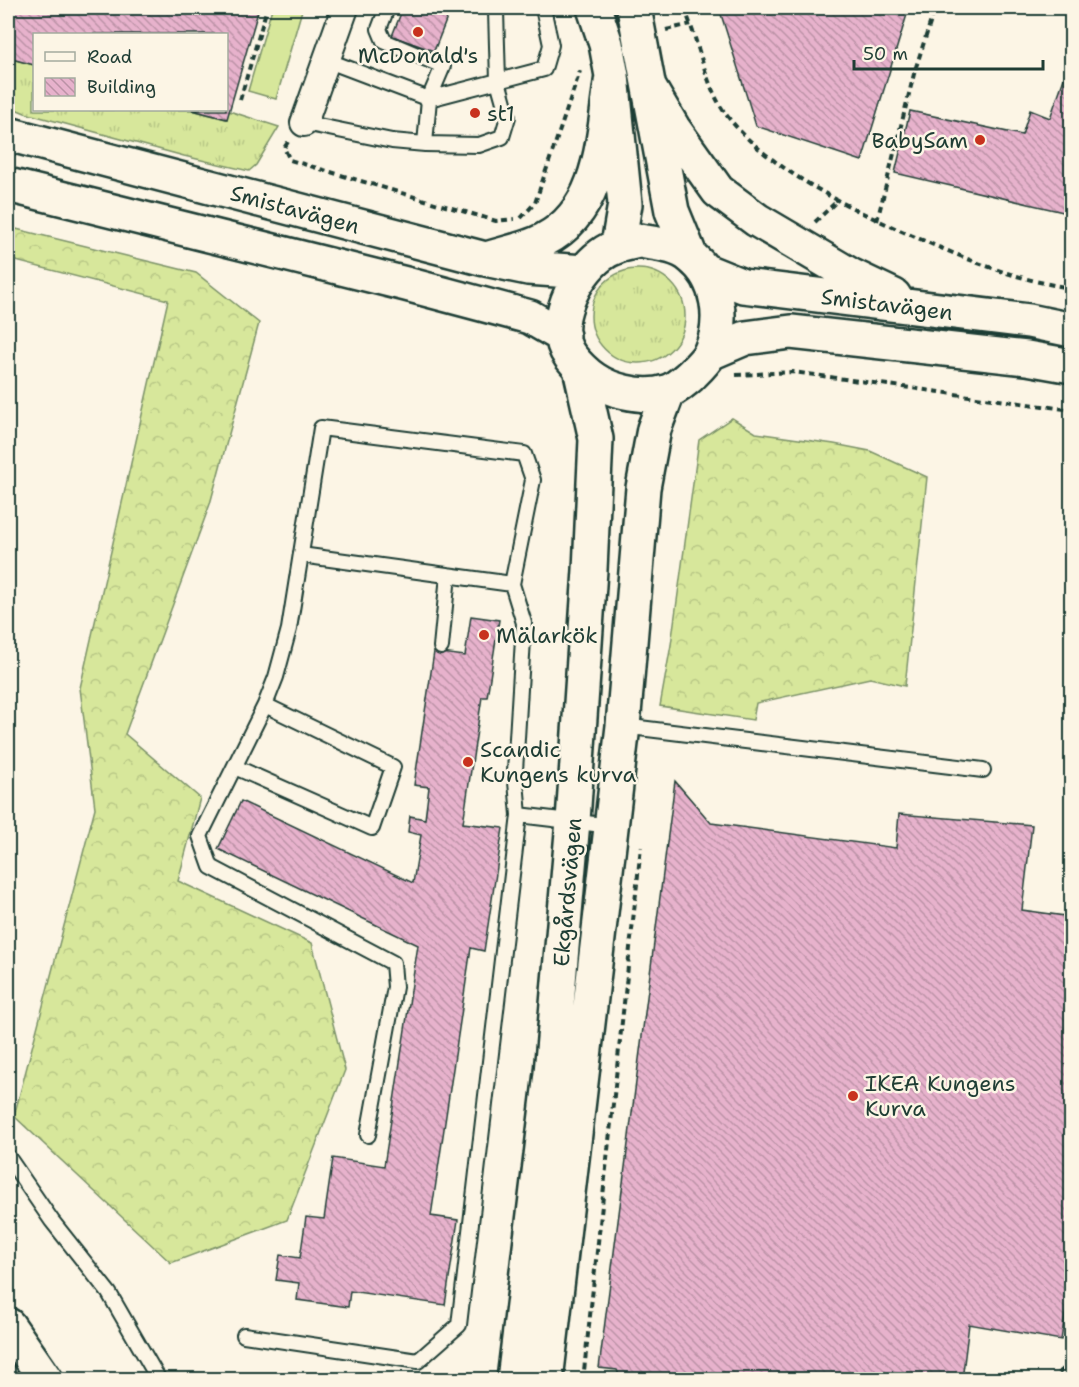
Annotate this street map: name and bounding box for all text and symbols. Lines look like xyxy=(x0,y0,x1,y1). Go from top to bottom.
marker: McDonald's xyxy=(411,25,425,39)
legend xyxy=(33,33,228,111)
scale bar xyxy=(854,33,1043,71)
place label: McDonald's xyxy=(358,41,478,70)
text: 50 m xyxy=(863,42,908,66)
text: Road xyxy=(87,45,132,69)
text: Building xyxy=(87,75,156,99)
place label: st1 xyxy=(487,99,515,128)
marker: st1 xyxy=(468,106,482,120)
place label: BabySam xyxy=(872,126,968,155)
marker: BabySam xyxy=(973,133,987,147)
street label: Smistavägen xyxy=(227,178,363,241)
street label: Smistavägen xyxy=(819,282,955,327)
place label: Mälarkök xyxy=(496,621,598,650)
marker: Mälarkök xyxy=(477,628,491,642)
place label: Scandic Kungens kurva xyxy=(480,735,636,789)
marker: Scandic Kungens kurva xyxy=(461,755,475,769)
street label: Ekgårdsvägen xyxy=(547,816,588,968)
place label: IKEA Kungens Kurva xyxy=(865,1069,1016,1123)
marker: IKEA Kungens Kurva xyxy=(846,1089,860,1103)

